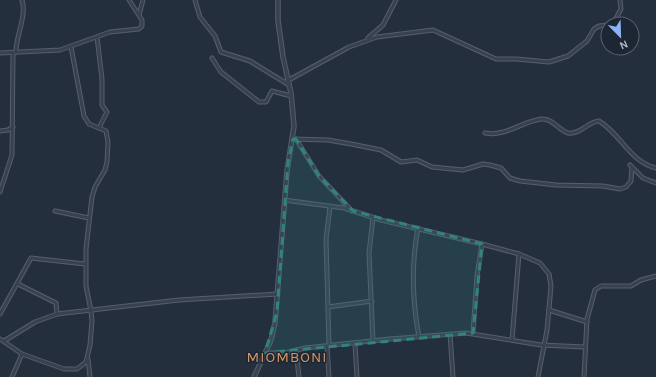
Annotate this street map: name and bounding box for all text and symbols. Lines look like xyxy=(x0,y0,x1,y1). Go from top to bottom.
north arrow xyxy=(600,16,640,56)
text: N xyxy=(618,37,630,52)
district label: MIOMBONI xyxy=(247,348,327,366)

